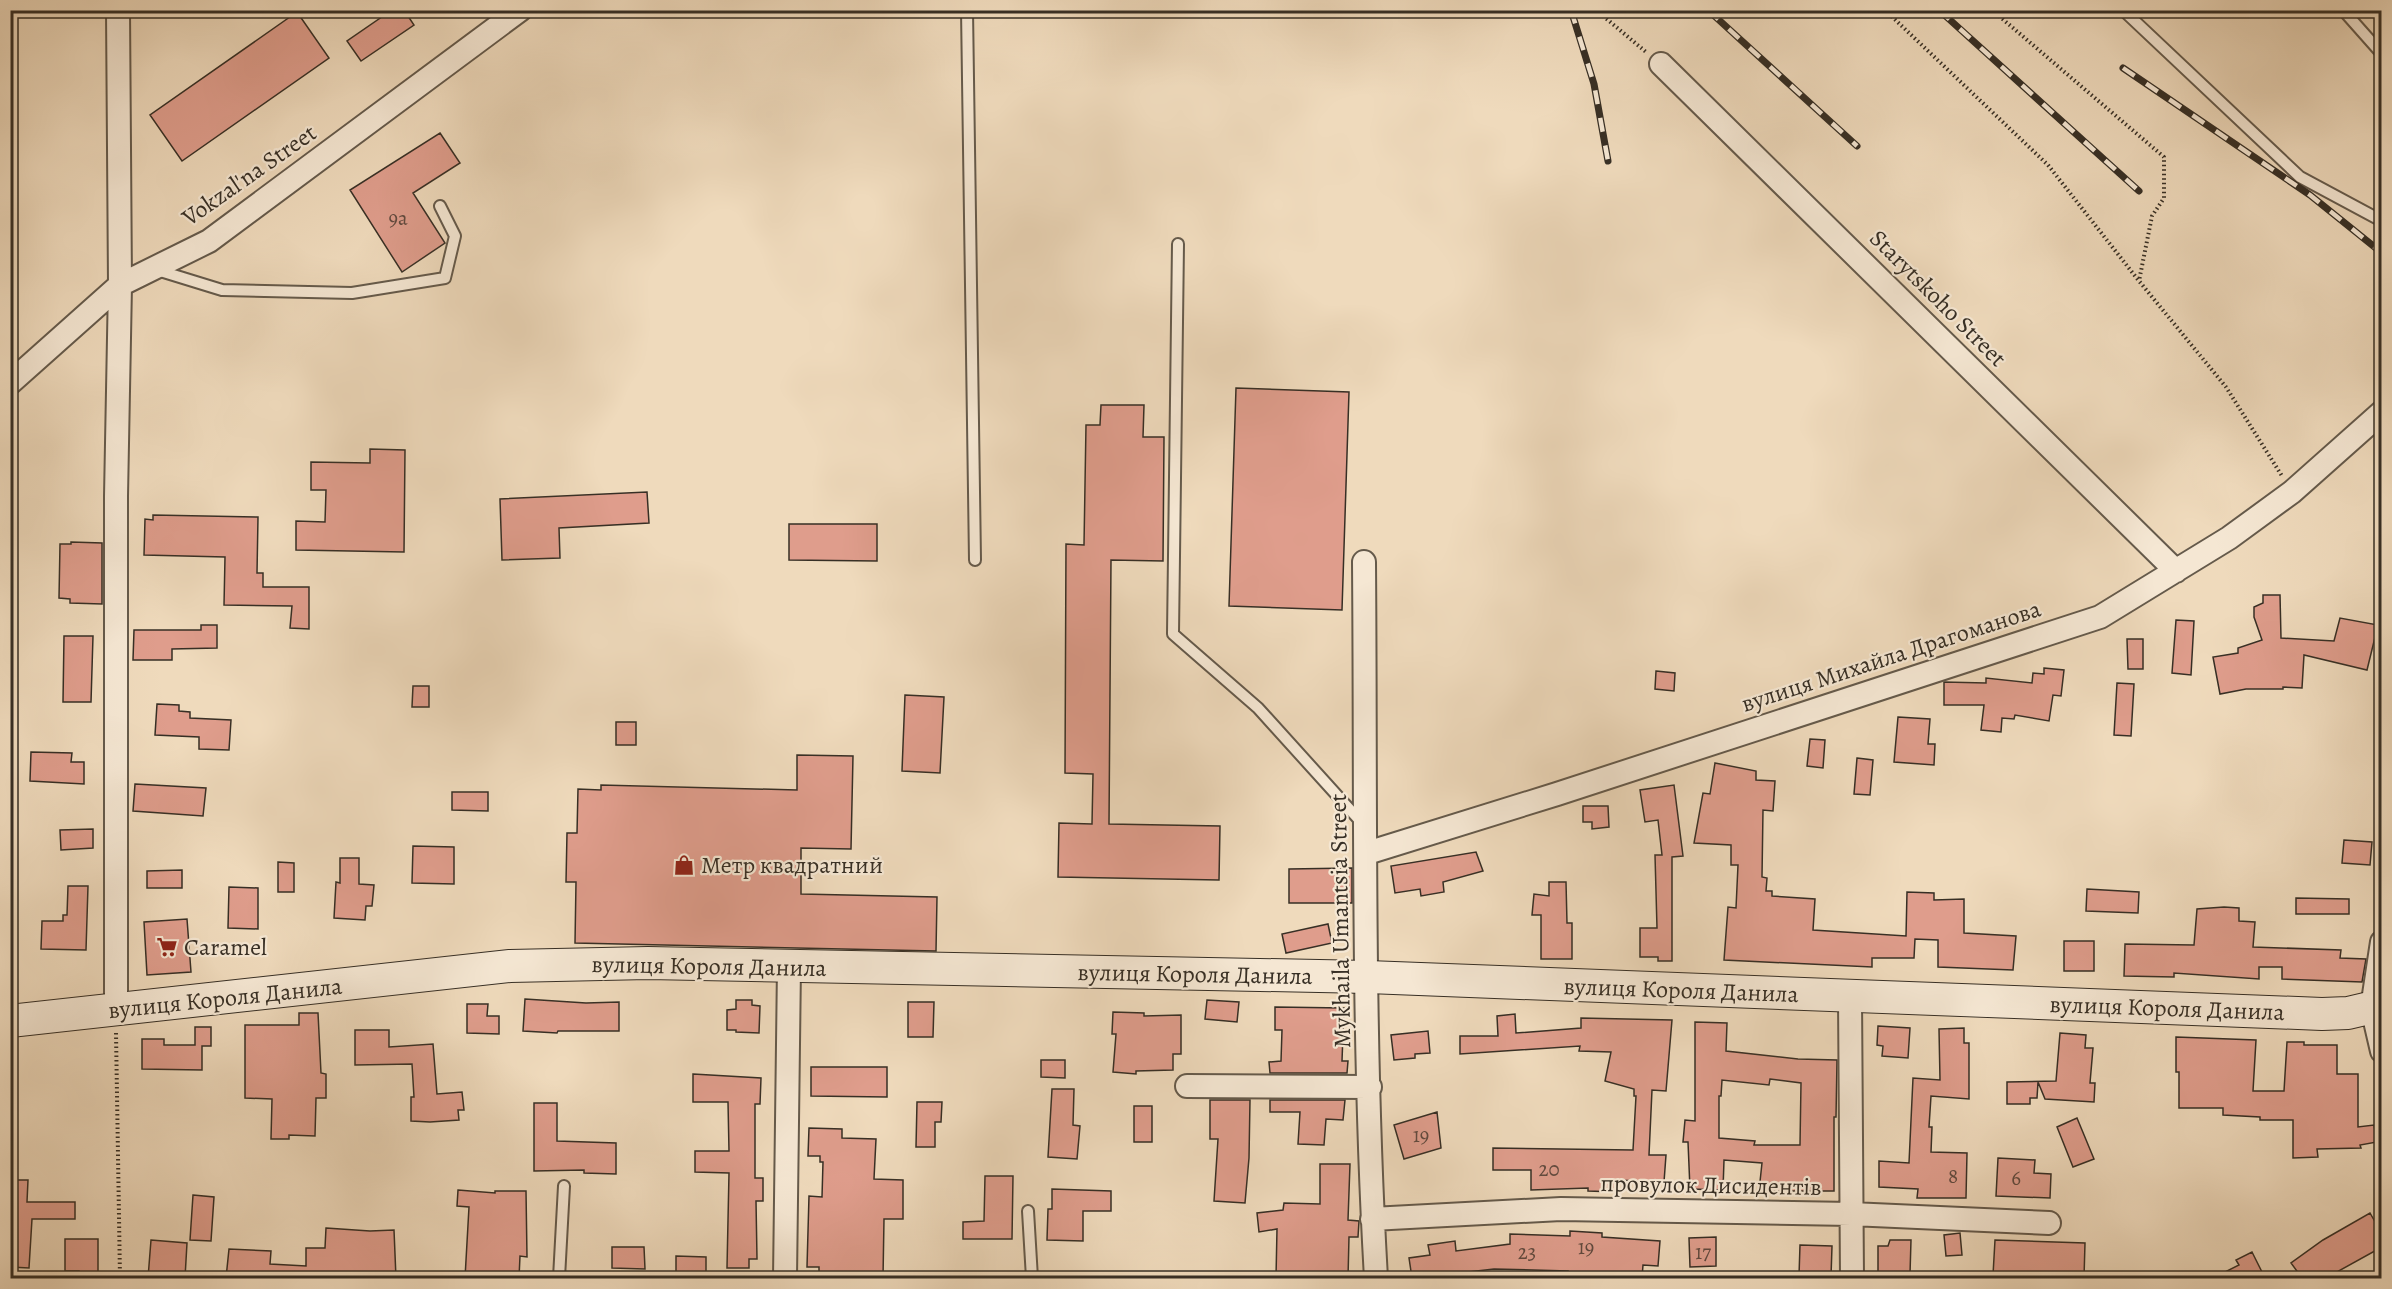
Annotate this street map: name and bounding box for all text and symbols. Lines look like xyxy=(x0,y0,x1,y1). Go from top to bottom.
street label: Vokzalʹna Street xyxy=(175,117,323,234)
house number: 9а xyxy=(388,204,408,232)
street label: Starytskoho Street xyxy=(1862,222,2014,374)
street label: вулиця Михайла Драгоманова xyxy=(1737,592,2045,720)
street label: Mykhaila Umantsia Street xyxy=(1322,793,1358,1049)
place label: Метр квадратний xyxy=(701,849,883,881)
shop icon: Метр квадратний xyxy=(672,853,696,877)
place label: Caramel xyxy=(184,931,267,963)
supermarket icon: Caramel xyxy=(155,935,179,959)
street label: вулиця Короля Данила xyxy=(591,948,827,984)
street label: вулиця Короля Данила xyxy=(1077,956,1313,992)
street label: вулиця Короля Данила xyxy=(106,970,344,1026)
street label: вулиця Короля Данила xyxy=(1563,970,1799,1010)
street label: вулиця Короля Данила xyxy=(2049,988,2285,1028)
house number: 19 xyxy=(1413,1121,1429,1149)
house number: 20 xyxy=(1538,1155,1560,1183)
house number: 8 xyxy=(1948,1162,1958,1190)
house number: 6 xyxy=(2011,1164,2021,1192)
street label: провулок Дисидентів xyxy=(1600,1167,1822,1203)
house number: 19 xyxy=(1578,1233,1594,1261)
house number: 23 xyxy=(1518,1238,1536,1266)
house number: 17 xyxy=(1695,1238,1711,1266)

